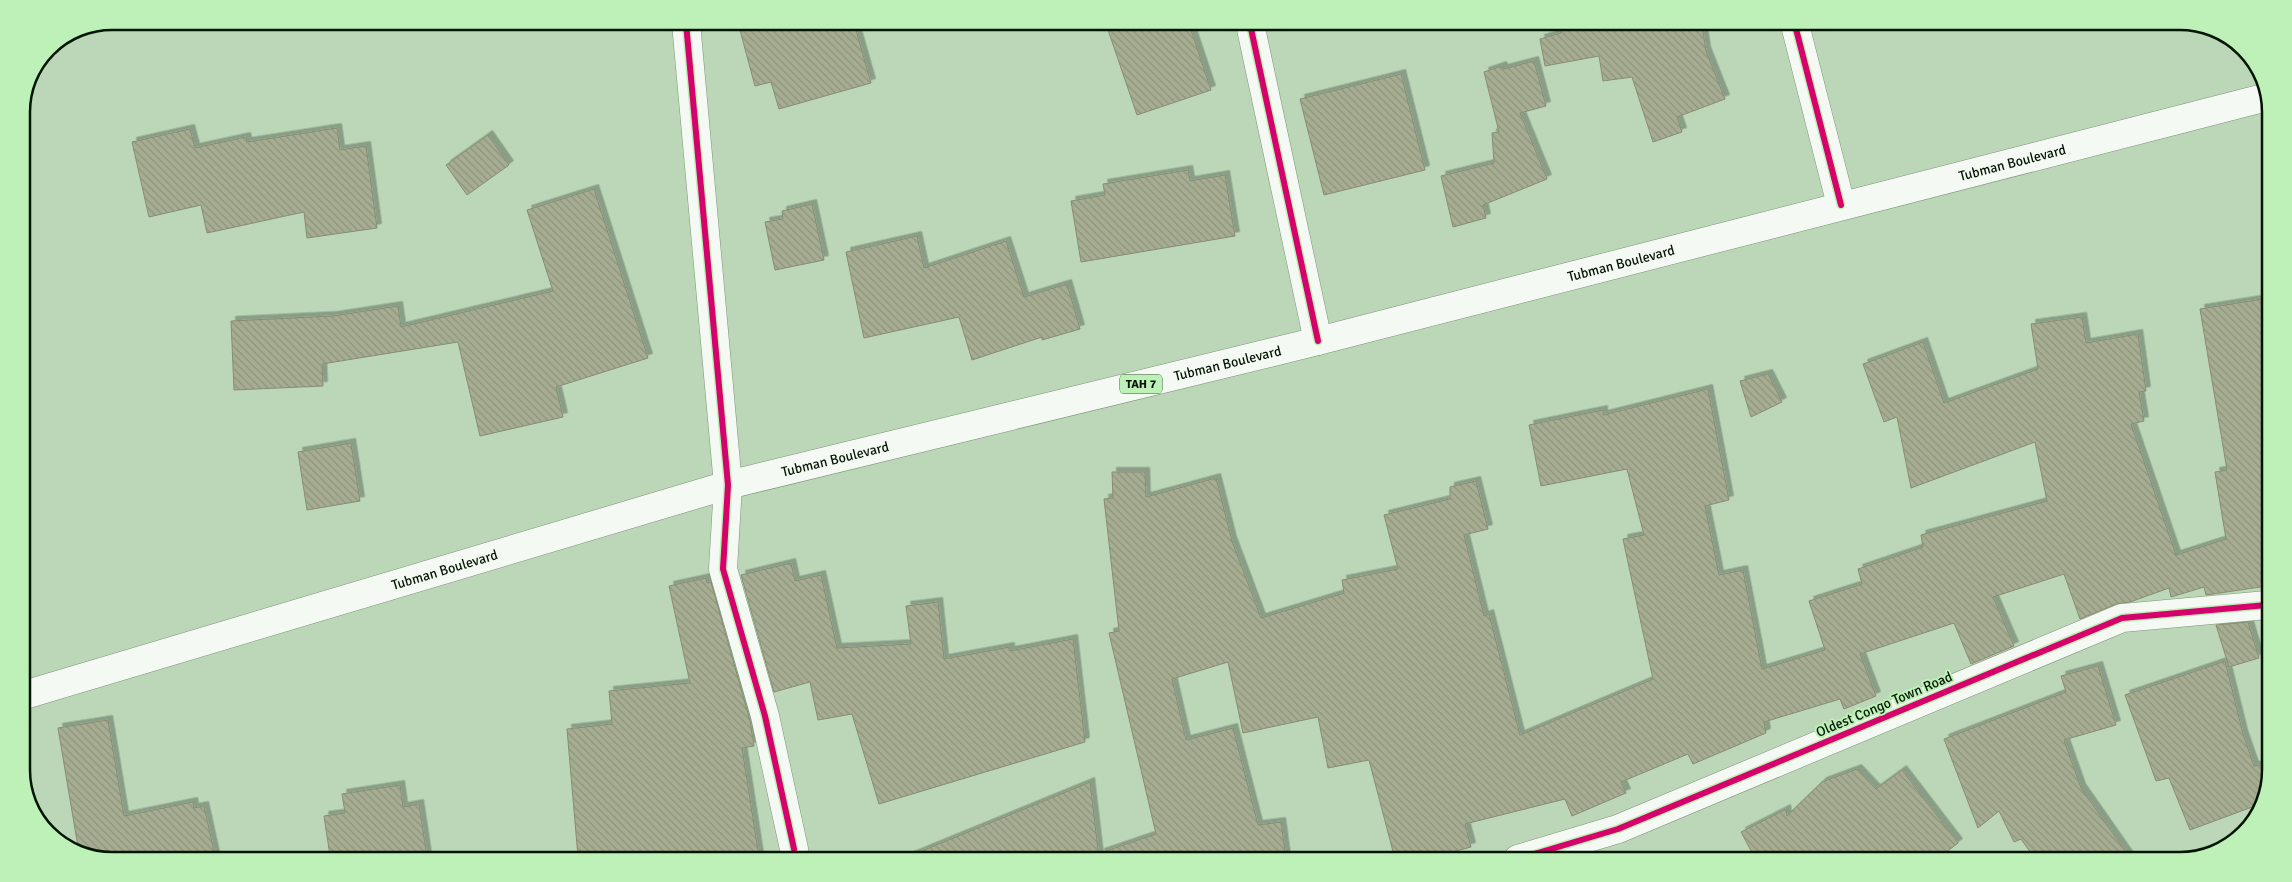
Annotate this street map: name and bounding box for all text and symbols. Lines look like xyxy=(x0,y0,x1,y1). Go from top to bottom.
street label: Tubman Boulevard xyxy=(1957,141,2068,185)
street label: Tubman Boulevard xyxy=(1566,242,1677,286)
street label: Tubman Boulevard xyxy=(1172,342,1283,385)
road number: TAH 7 xyxy=(1120,374,1162,394)
street label: Tubman Boulevard xyxy=(780,438,891,481)
street label: Tubman Boulevard xyxy=(390,546,500,594)
street label: Oldest Congo Town Road xyxy=(1813,668,1955,741)

